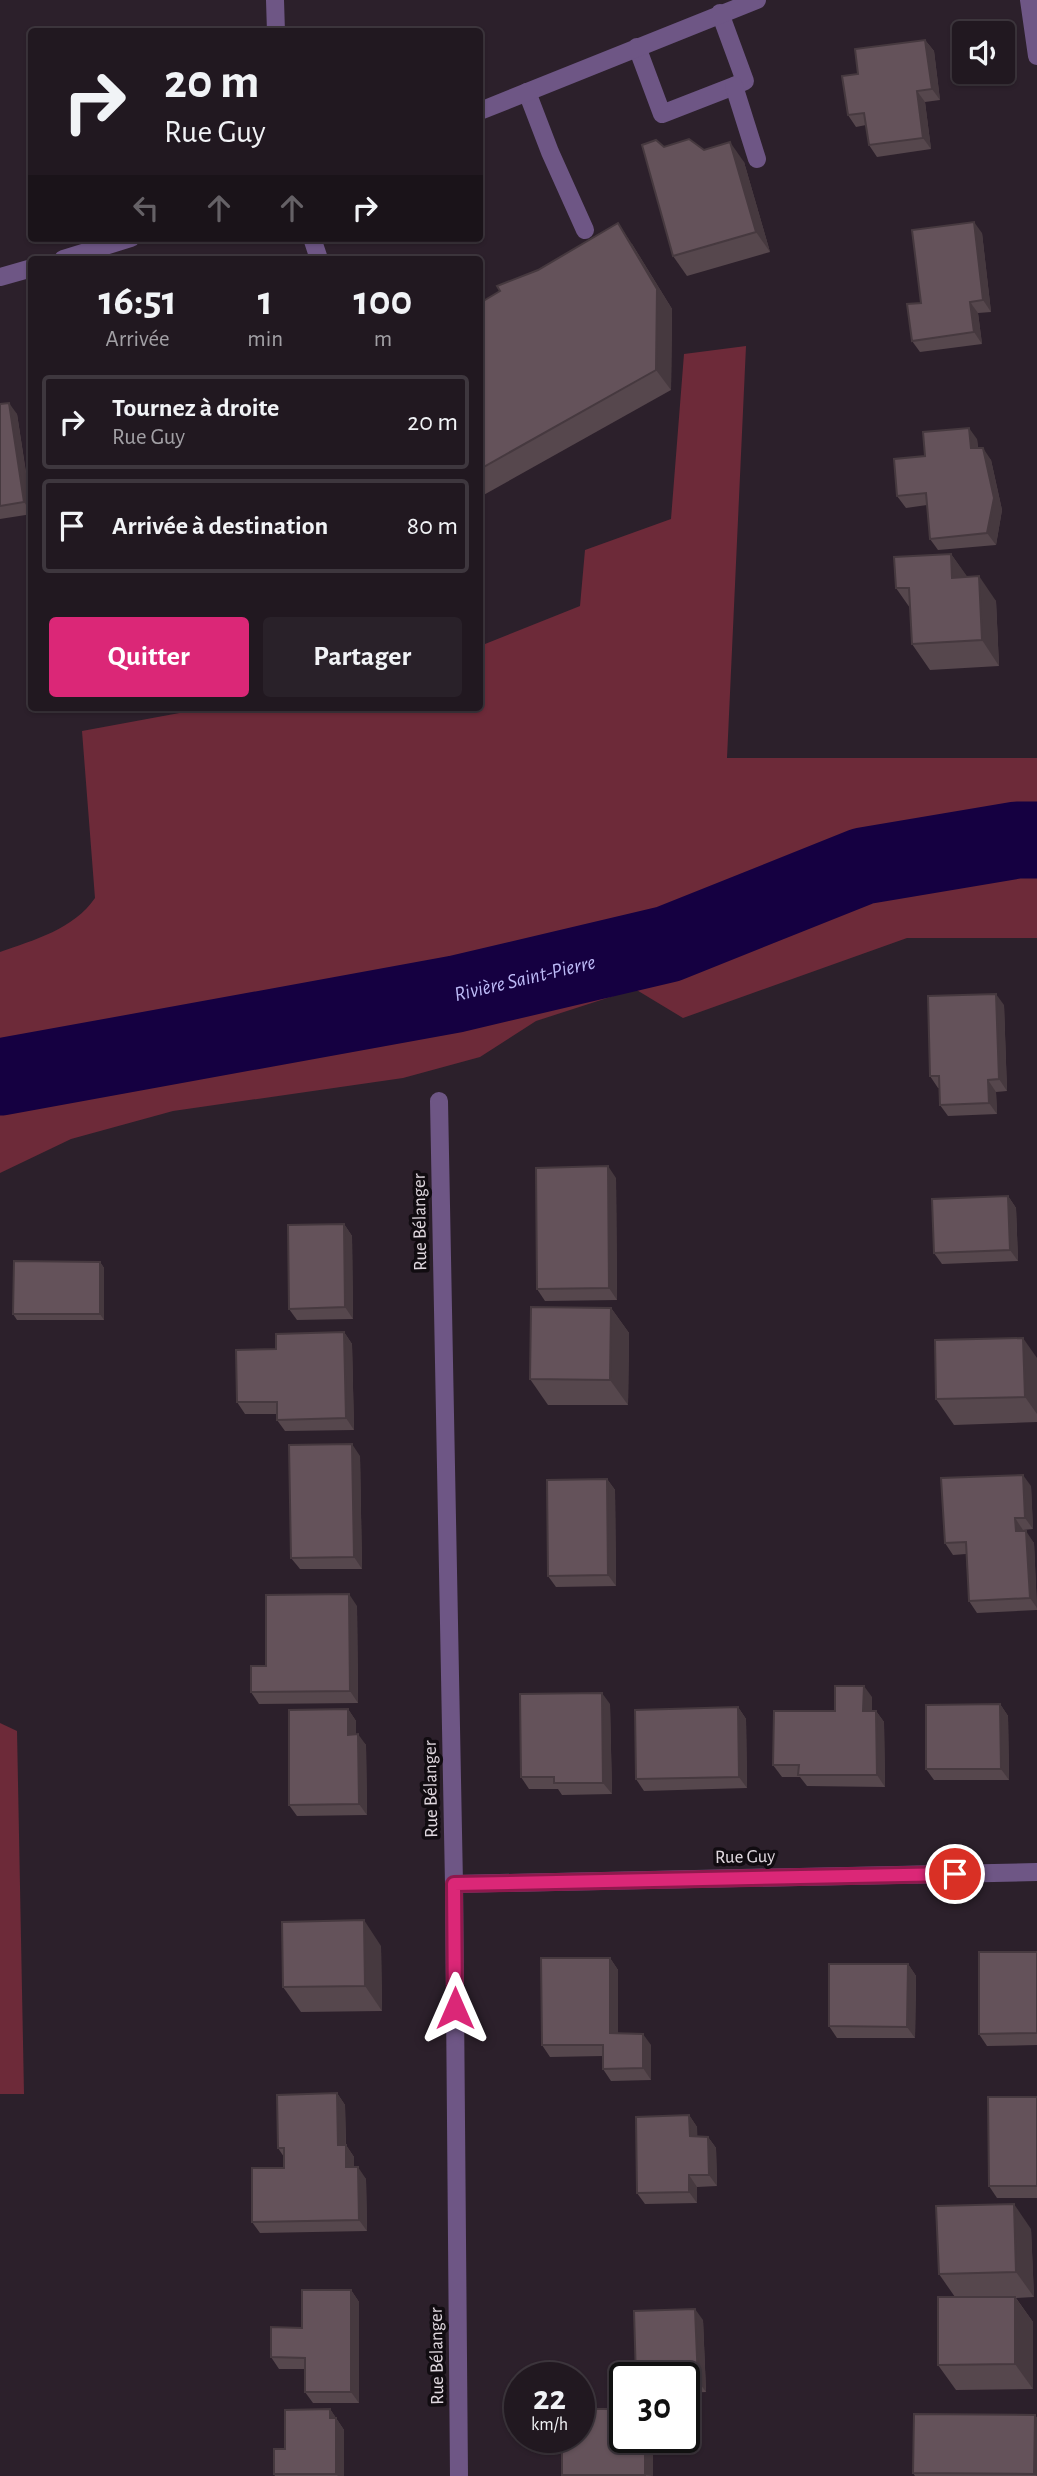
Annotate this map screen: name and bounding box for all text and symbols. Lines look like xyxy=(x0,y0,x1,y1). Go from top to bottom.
map controls xyxy=(952,21,1015,84)
button: sound xyxy=(952,21,1015,84)
icon: right xyxy=(49,56,140,147)
text: 20 m xyxy=(164,58,260,107)
text: Rue Guy xyxy=(164,116,266,148)
icon: left xyxy=(127,189,165,227)
icon: ahead xyxy=(200,189,238,227)
icon: ahead xyxy=(273,189,311,227)
icon: right xyxy=(346,189,384,227)
text: 16:51 xyxy=(98,280,177,322)
text: 1 xyxy=(258,280,273,322)
text: 100 xyxy=(354,280,412,322)
text: Arrivée xyxy=(106,328,170,351)
text: min xyxy=(247,328,283,351)
text: m xyxy=(374,328,392,351)
text: Tournez à droite xyxy=(112,395,279,421)
icon: right xyxy=(53,403,91,441)
text: 20 m xyxy=(407,409,458,435)
text: Rue Guy xyxy=(112,426,185,449)
icon: arrive xyxy=(53,507,91,545)
text: Arrivée à destination xyxy=(112,513,328,539)
text: 80 m xyxy=(407,513,458,539)
button: Quitter xyxy=(49,617,249,697)
button: Partager xyxy=(263,617,462,697)
water label: Rivière Saint-Pierre xyxy=(452,951,597,1005)
street label: Rue Bélanger xyxy=(410,1173,430,1271)
street label: Rue Bélanger xyxy=(421,1740,441,1838)
pin xyxy=(925,1844,985,1904)
street label: Rue Guy xyxy=(715,1847,775,1867)
icon: arrive xyxy=(936,1855,974,1893)
position arrow xyxy=(418,1971,492,2045)
street label: Rue Bélanger xyxy=(427,2307,447,2405)
speed limit sign: 30 xyxy=(609,2362,700,2453)
text: 22 xyxy=(533,2381,566,2416)
text: km/h xyxy=(531,2416,568,2434)

